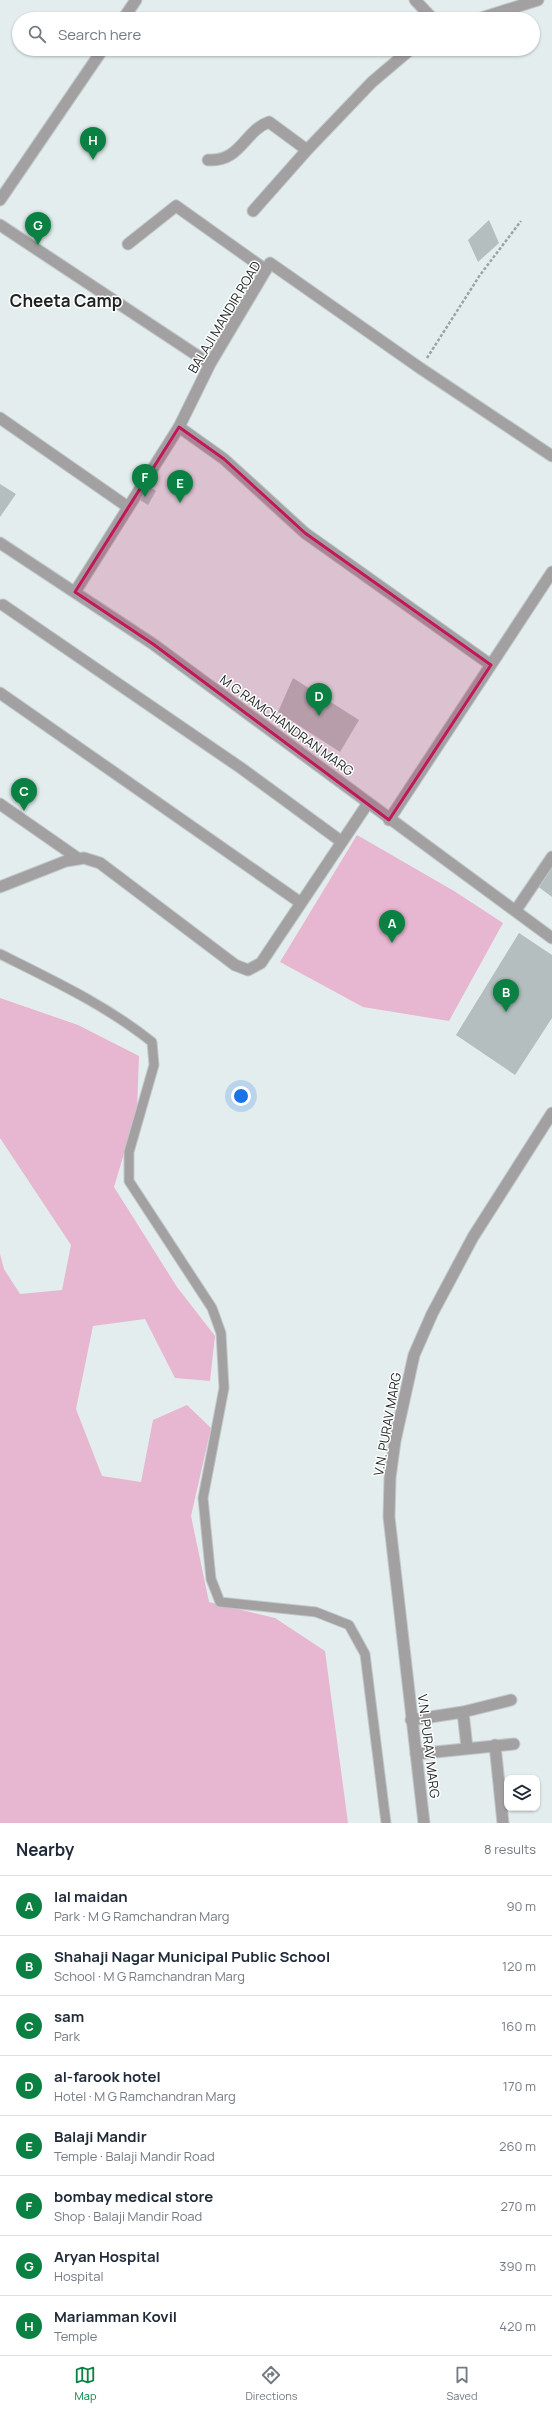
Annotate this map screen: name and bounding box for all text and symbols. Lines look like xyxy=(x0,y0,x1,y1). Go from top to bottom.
search box xyxy=(12,12,540,56)
icon: search xyxy=(26,23,48,45)
text: Search here xyxy=(58,24,141,45)
pin: H xyxy=(80,127,106,160)
pin: G xyxy=(25,212,51,245)
street label: BALAJI MANDIR ROAD xyxy=(183,257,265,376)
district label: Cheeta Camp xyxy=(10,289,122,312)
pin: F xyxy=(132,464,158,497)
pin: E xyxy=(167,470,193,503)
street label: M G RAMCHANDRAN MARG xyxy=(217,671,357,779)
pin: D xyxy=(306,683,332,716)
pin: C xyxy=(11,778,37,811)
pin: A xyxy=(379,910,405,943)
pin: B xyxy=(493,979,519,1012)
your location xyxy=(231,1086,251,1106)
street label: V.N. PURAV MARG xyxy=(369,1371,405,1477)
street label: V.N. PURAV MARG xyxy=(414,1693,444,1799)
map controls xyxy=(504,1775,540,1811)
button: layers xyxy=(504,1775,540,1811)
text: Nearby xyxy=(16,1838,74,1861)
text: 8 results xyxy=(484,1840,536,1858)
text: lal maidan xyxy=(54,1886,128,1907)
text: A xyxy=(25,1897,33,1915)
text: 90 m xyxy=(506,1897,536,1915)
text: Park · M G Ramchandran Marg xyxy=(54,1907,230,1925)
text: Shahaji Nagar Municipal Public School xyxy=(54,1946,330,1967)
text: B xyxy=(25,1957,33,1975)
text: 120 m xyxy=(502,1957,536,1975)
text: School · M G Ramchandran Marg xyxy=(54,1967,245,1985)
text: sam xyxy=(54,2006,84,2027)
text: C xyxy=(24,2017,34,2035)
text: 160 m xyxy=(501,2017,536,2035)
text: Park xyxy=(54,2027,80,2045)
text: al-farook hotel xyxy=(54,2066,161,2087)
text: D xyxy=(24,2077,34,2095)
text: 170 m xyxy=(503,2077,536,2095)
text: Hotel · M G Ramchandran Marg xyxy=(54,2087,236,2105)
text: Balaji Mandir xyxy=(54,2126,147,2147)
text: E xyxy=(25,2137,33,2155)
text: 260 m xyxy=(499,2137,536,2155)
text: Temple · Balaji Mandir Road xyxy=(54,2147,215,2165)
text: bombay medical store xyxy=(54,2186,213,2207)
text: F xyxy=(26,2197,32,2215)
text: 270 m xyxy=(501,2197,536,2215)
text: Shop · Balaji Mandir Road xyxy=(54,2207,202,2225)
text: Aryan Hospital xyxy=(54,2246,160,2267)
text: G xyxy=(24,2257,34,2275)
text: 390 m xyxy=(499,2257,536,2275)
text: Hospital xyxy=(54,2267,104,2285)
text: Mariamman Kovil xyxy=(54,2306,177,2327)
text: H xyxy=(24,2317,34,2335)
text: 420 m xyxy=(499,2317,536,2335)
text: Temple xyxy=(54,2327,97,2345)
tab: Map xyxy=(74,2364,96,2403)
tab: Directions xyxy=(245,2364,298,2403)
tab: Saved xyxy=(447,2364,478,2403)

